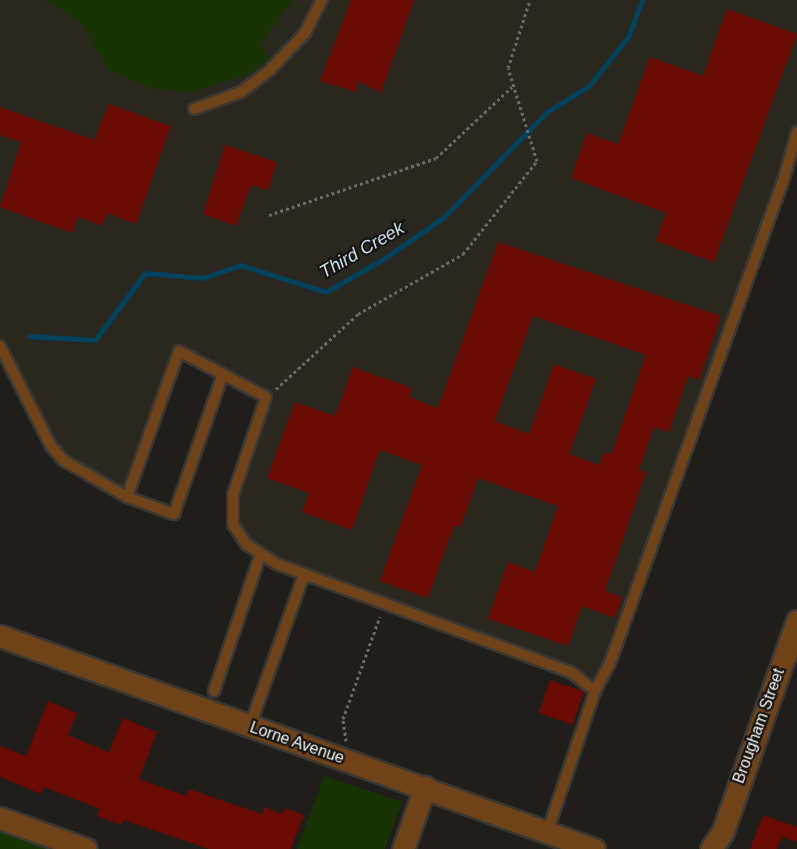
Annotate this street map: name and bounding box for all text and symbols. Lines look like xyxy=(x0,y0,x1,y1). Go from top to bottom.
water label: Third Creek xyxy=(316,217,408,283)
street label: Brougham Street xyxy=(729,666,789,786)
street label: Lorne Avenue xyxy=(247,718,347,768)

